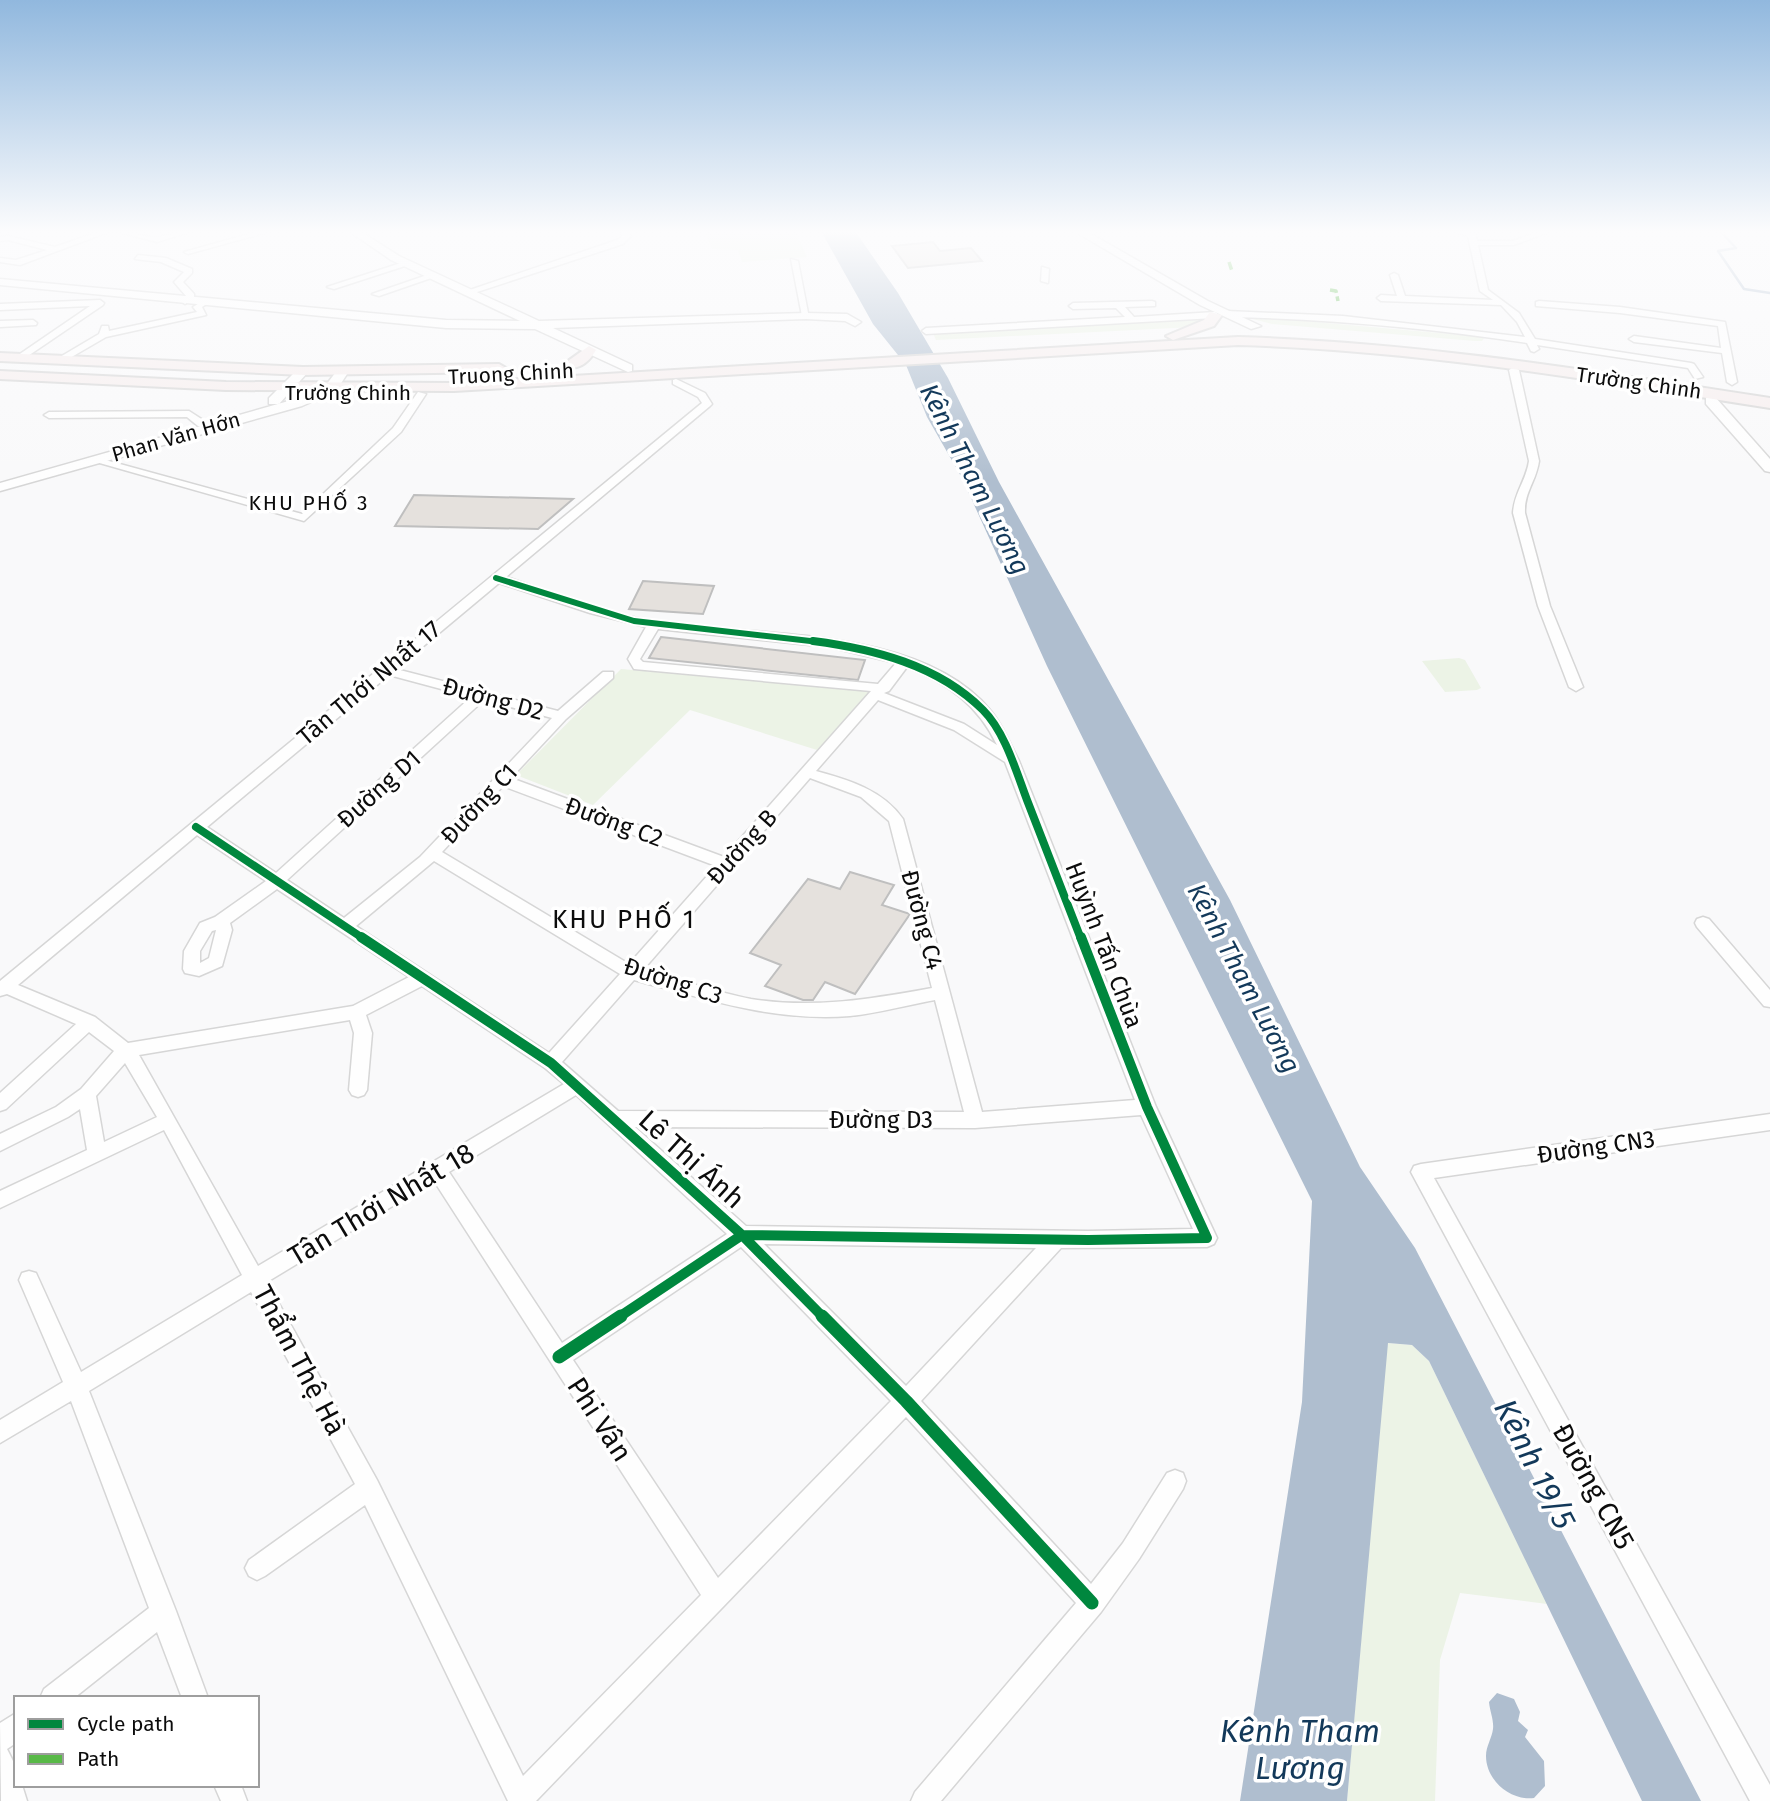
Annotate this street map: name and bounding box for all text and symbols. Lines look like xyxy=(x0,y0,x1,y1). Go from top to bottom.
street label: Truong Chinh xyxy=(447,358,575,390)
street label: Trường Chinh xyxy=(1575,361,1703,405)
water label: Kênh Tham Lương xyxy=(913,379,1036,580)
street label: Trường Chinh xyxy=(285,380,411,406)
street label: Phan Văn Hớn xyxy=(109,406,243,468)
district label: KHU PHỐ 3 xyxy=(248,488,370,516)
street label: Tân Thới Nhất 17 xyxy=(292,615,446,751)
street label: Đường D2 xyxy=(439,672,547,726)
street label: Đường D1 xyxy=(332,744,426,834)
street label: Đường C1 xyxy=(435,758,523,850)
street label: Đường C2 xyxy=(561,791,667,853)
street label: Đường B xyxy=(701,804,783,890)
street label: Huỳnh Tấn Chùa xyxy=(1059,858,1149,1032)
street label: Đường C4 xyxy=(895,867,949,973)
water label: Kênh Tham Lương xyxy=(1181,878,1307,1078)
district label: KHU PHỐ 1 xyxy=(552,901,696,935)
street label: Đường C3 xyxy=(620,952,726,1010)
street label: Lê Thị Ánh xyxy=(632,1103,751,1215)
street label: Đường D3 xyxy=(829,1106,933,1134)
street label: Đường CN3 xyxy=(1535,1125,1657,1169)
street label: Tân Thới Nhất 18 xyxy=(282,1136,480,1273)
street label: Thẩm Thệ Hà xyxy=(246,1279,354,1441)
street label: Phi Vân xyxy=(560,1371,639,1467)
water label: Kênh 19/5 xyxy=(1486,1393,1584,1535)
street label: Đường CN5 xyxy=(1546,1418,1642,1555)
legend xyxy=(14,1696,259,1787)
text: Cycle path xyxy=(77,1711,175,1737)
water label: Kênh Tham Lương xyxy=(1220,1712,1380,1787)
text: Path xyxy=(77,1746,119,1772)

